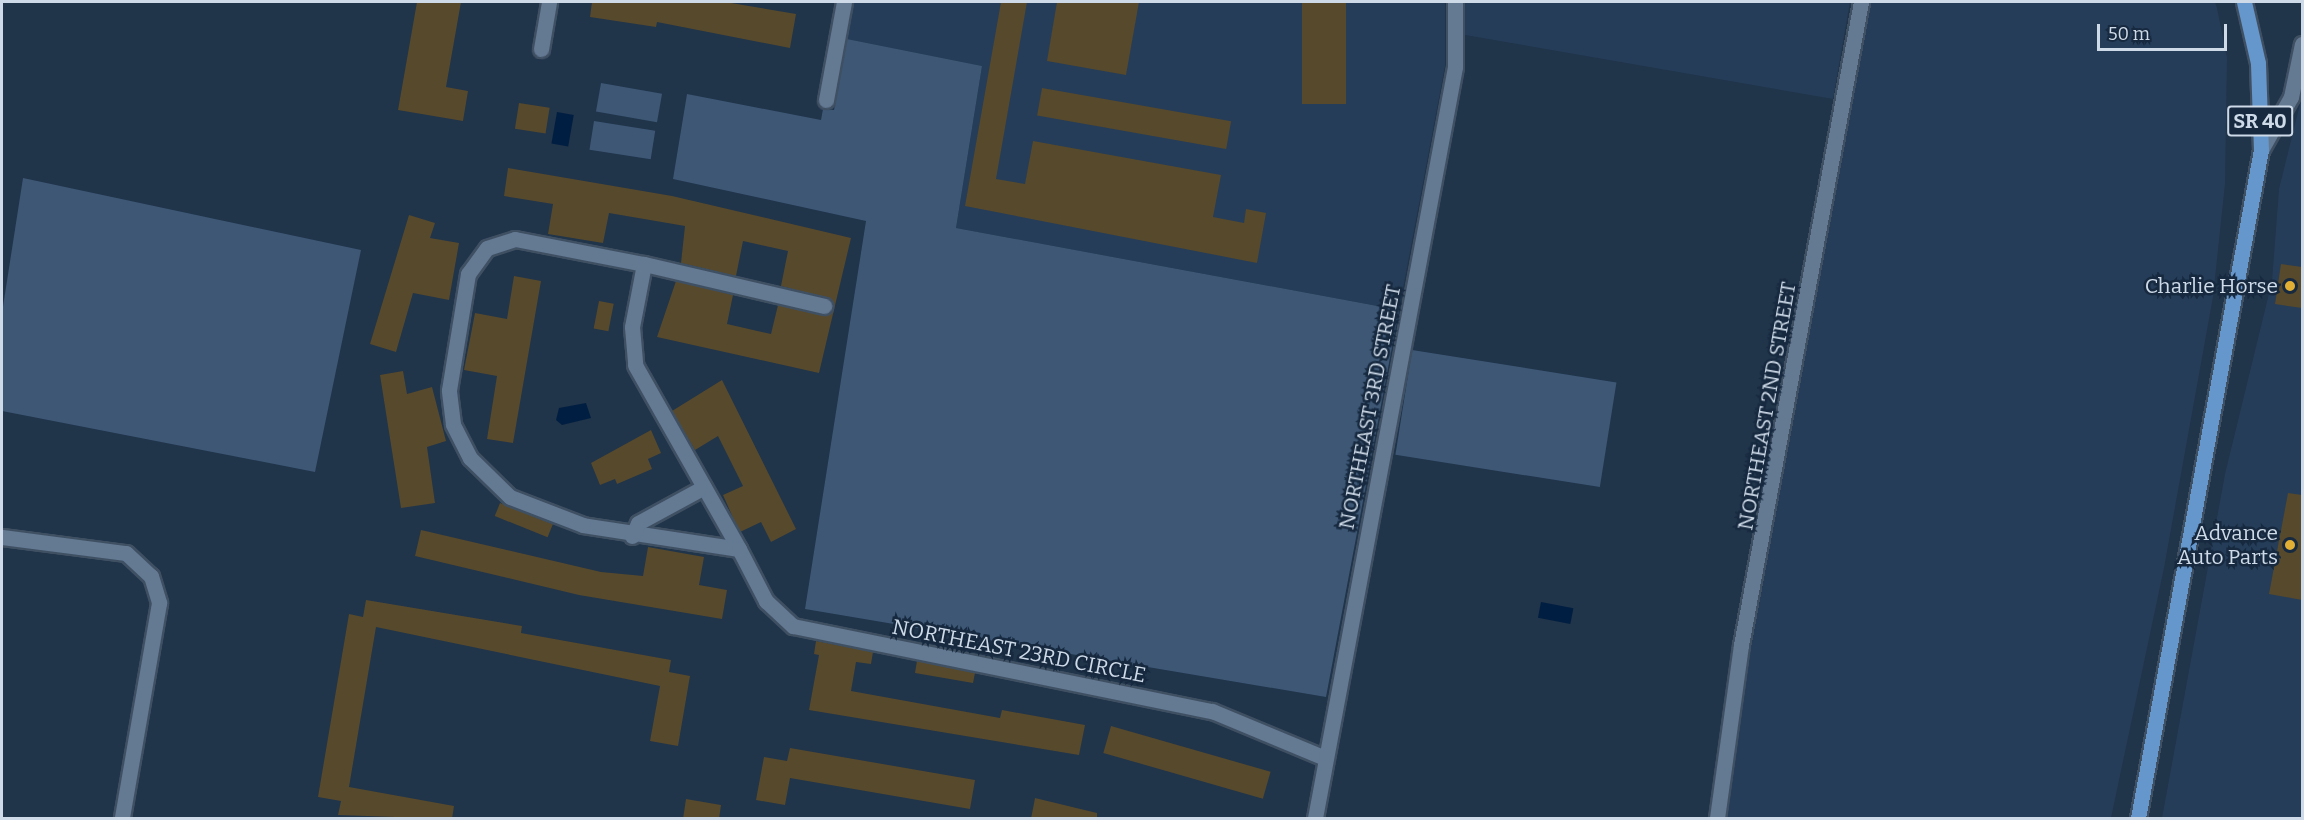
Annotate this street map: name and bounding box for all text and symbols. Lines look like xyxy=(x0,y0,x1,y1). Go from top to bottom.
scale bar xyxy=(2100,12,2230,50)
text: 50 m xyxy=(2108,23,2150,45)
road number: SR 40 xyxy=(2227,104,2293,138)
place label: Charlie Horse xyxy=(2145,273,2278,299)
marker: Charlie Horse xyxy=(2283,279,2297,293)
street label: NORTHEAST 2ND STREET xyxy=(1733,280,1801,532)
street label: NORTHEAST 3RD STREET xyxy=(1334,282,1406,532)
place label: Advance Auto Parts xyxy=(2177,520,2278,570)
marker: Advance Auto Parts xyxy=(2283,538,2297,552)
street label: NORTHEAST 23RD CIRCLE xyxy=(890,614,1148,688)

